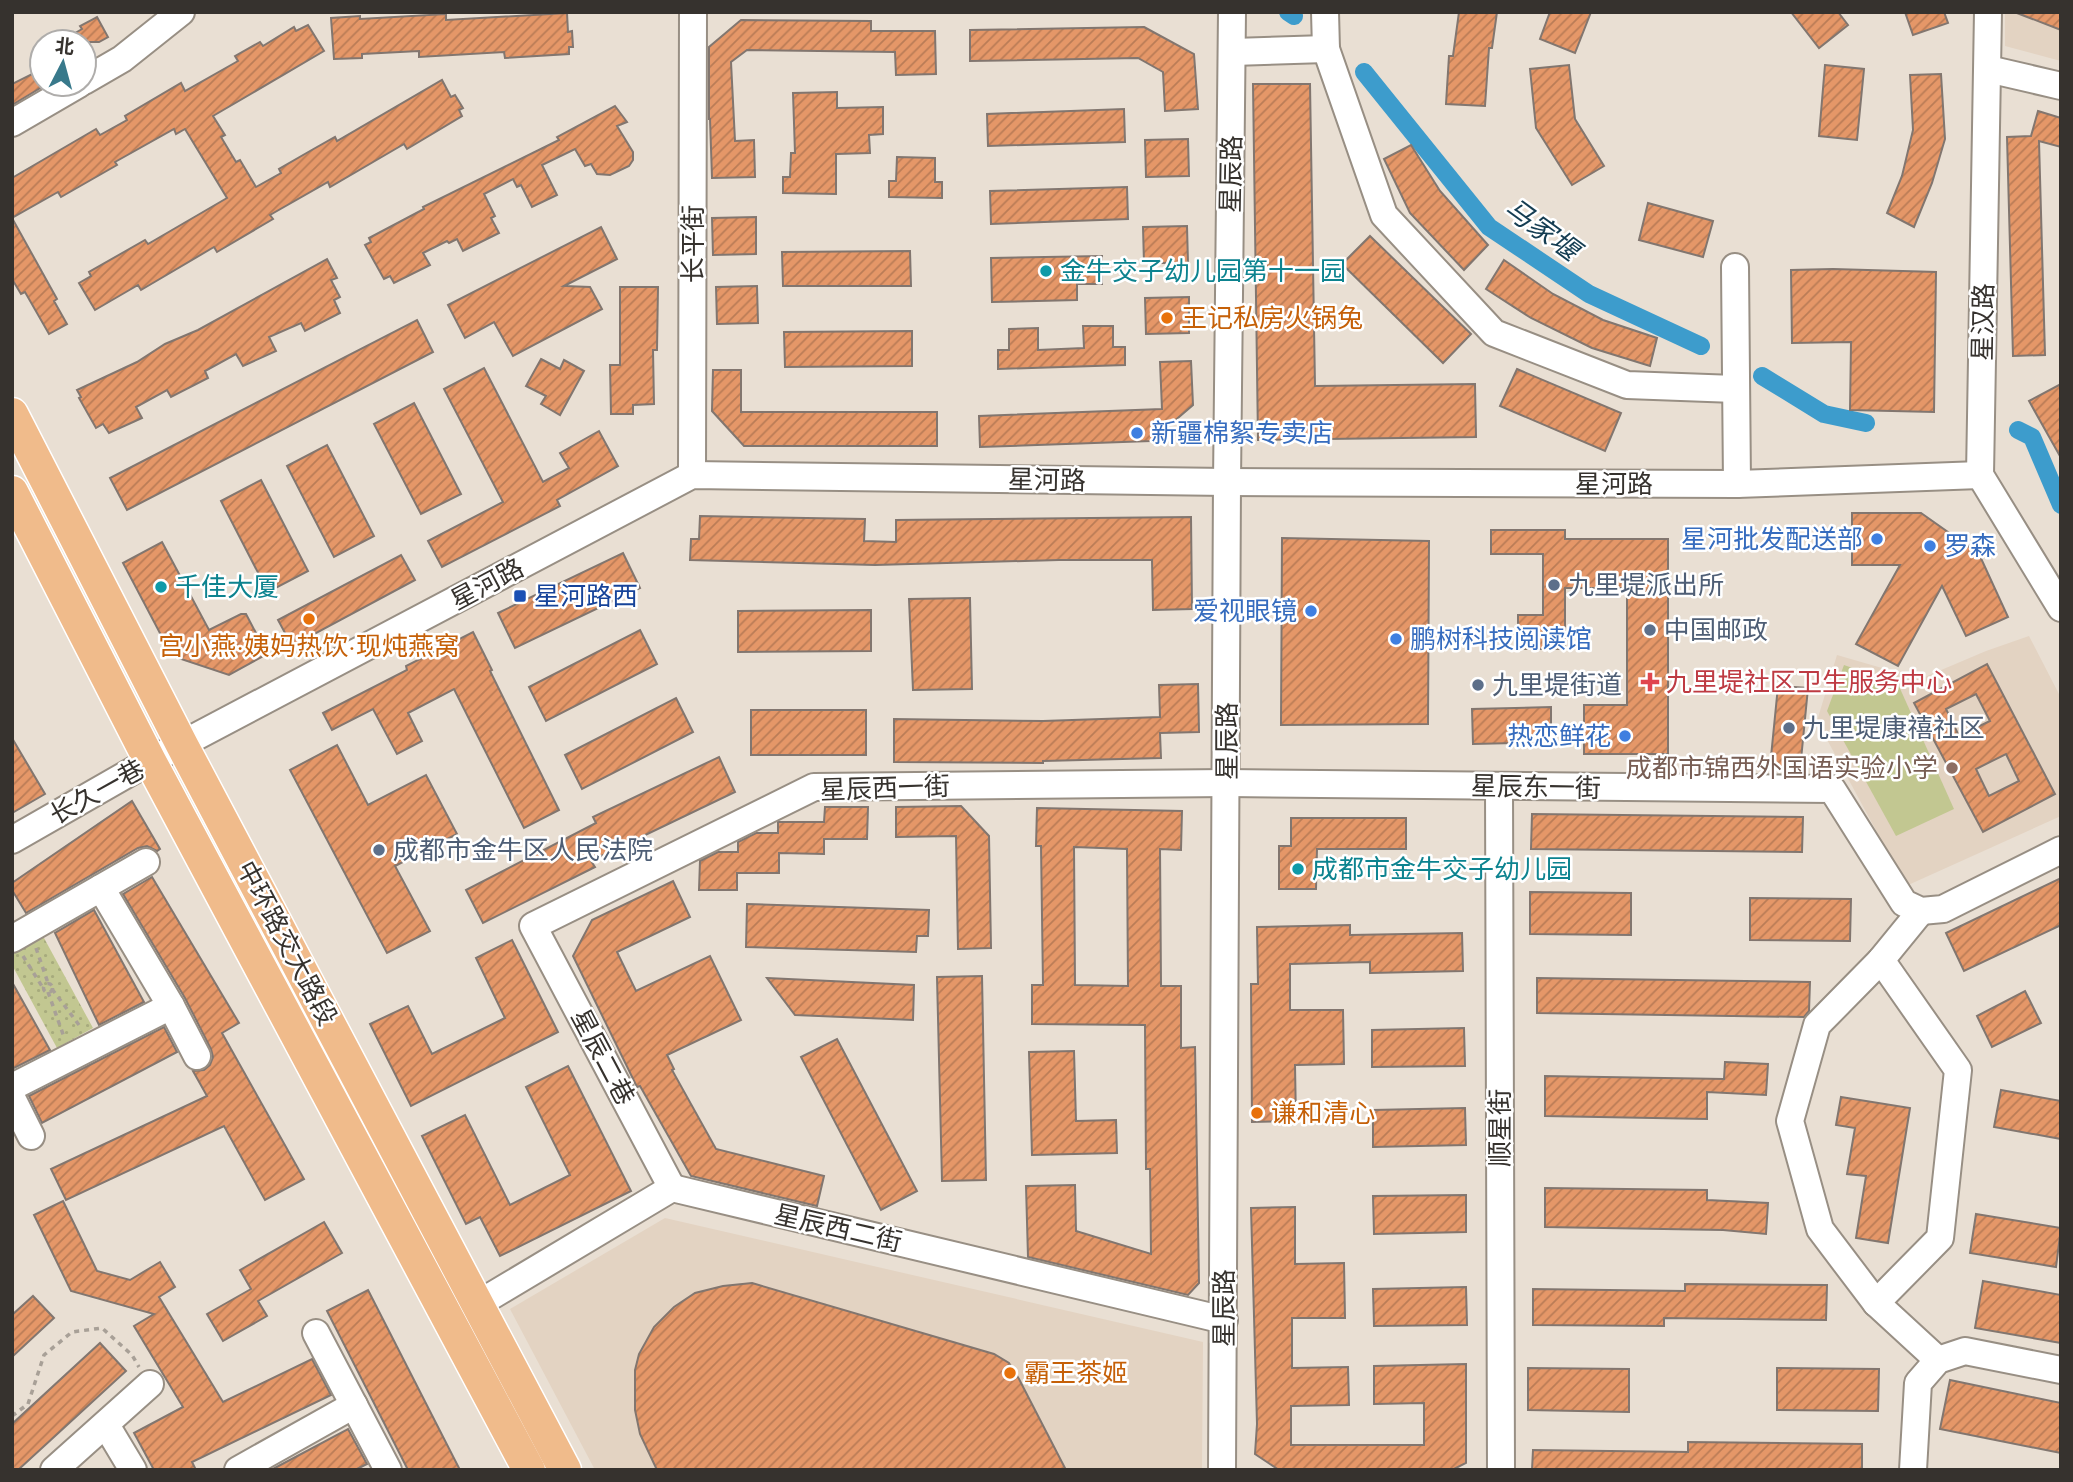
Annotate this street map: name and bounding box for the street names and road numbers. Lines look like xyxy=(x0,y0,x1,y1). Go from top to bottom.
street label: 星辰路 xyxy=(1211,135,1251,213)
street label: 长平街 xyxy=(674,205,712,283)
street label: 星汉路 xyxy=(1963,283,2003,361)
street label: 星河路 xyxy=(1008,460,1086,500)
street label: 星河路 xyxy=(1575,465,1653,503)
street label: 星河路 xyxy=(444,549,530,619)
street label: 星辰路 xyxy=(1208,702,1246,780)
street label: 长久一巷 xyxy=(42,750,152,834)
street label: 星辰西一街 xyxy=(819,767,951,809)
street label: 星辰东一街 xyxy=(1471,767,1601,807)
street label: 中环路交大路段 xyxy=(227,854,347,1032)
street label: 星辰二巷 xyxy=(562,1002,644,1112)
street label: 顺星街 xyxy=(1481,1089,1519,1167)
street label: 星辰西二街 xyxy=(770,1195,906,1261)
street label: 星辰路 xyxy=(1205,1269,1243,1347)

